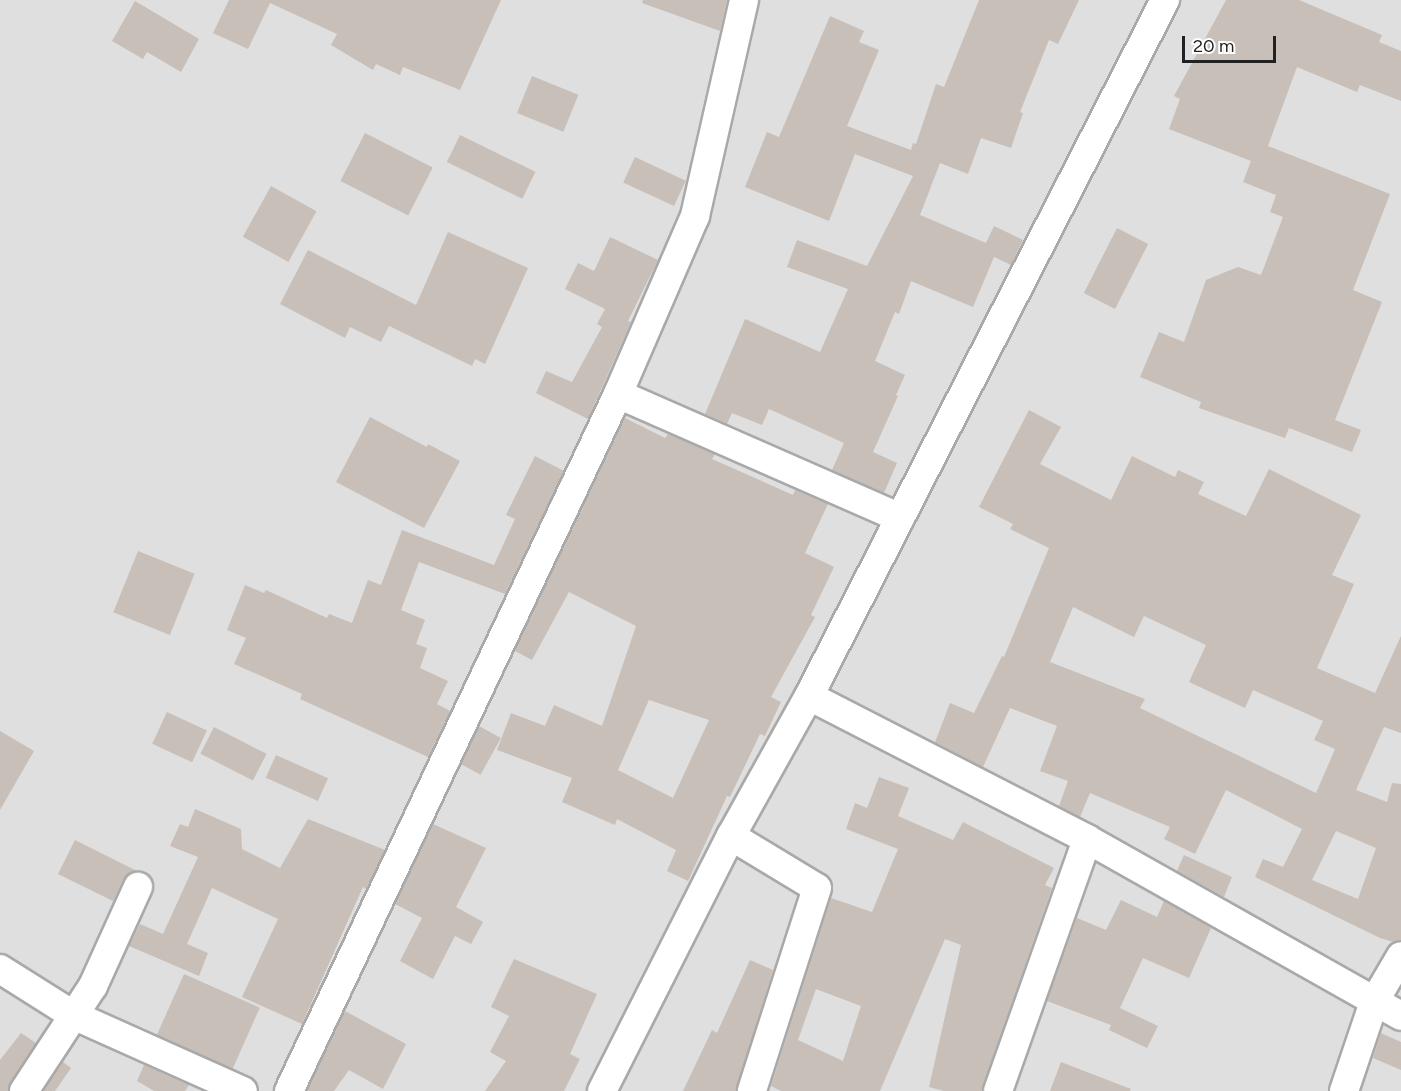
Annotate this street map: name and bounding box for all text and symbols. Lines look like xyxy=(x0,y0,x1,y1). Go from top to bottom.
scale bar xyxy=(1185,24,1280,62)
text: 20 m xyxy=(1193,35,1234,57)

